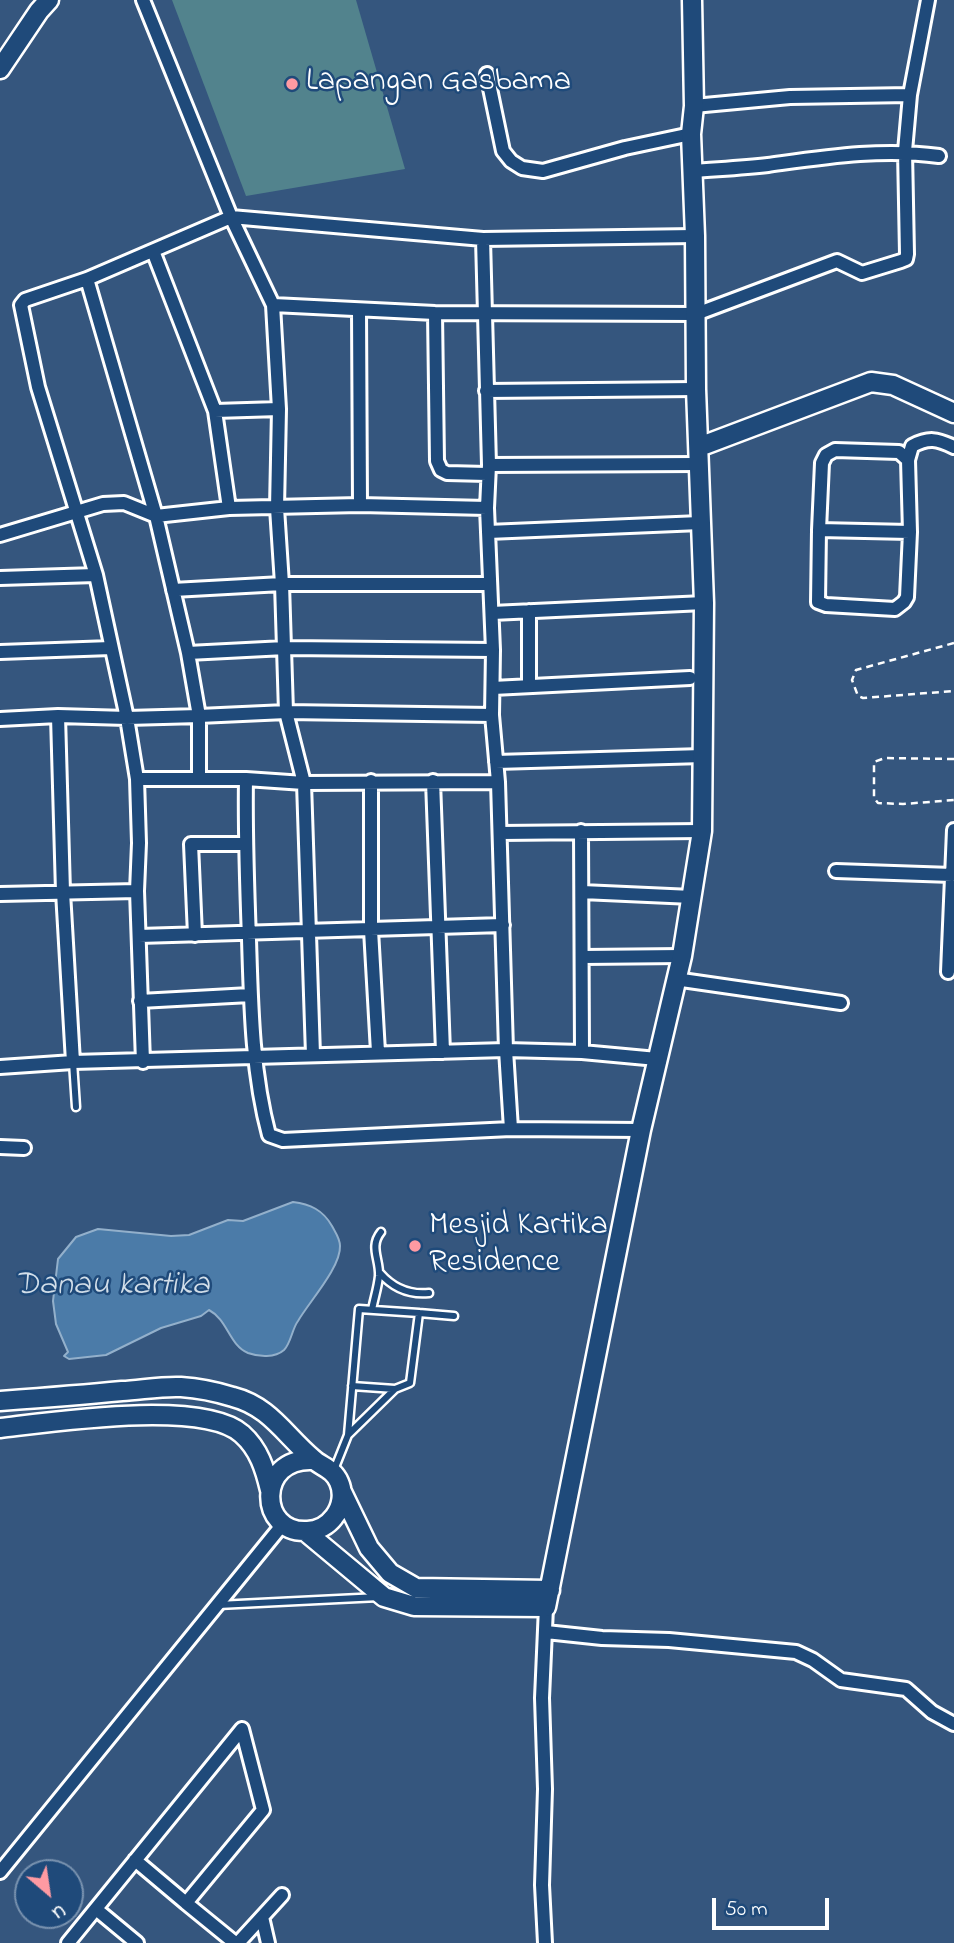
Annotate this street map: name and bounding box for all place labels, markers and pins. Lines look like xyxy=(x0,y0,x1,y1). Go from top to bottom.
place label: Lapangan Gasbama xyxy=(306,65,571,103)
marker: Lapangan Gasbama xyxy=(284,76,300,92)
place label: Mesjid Kartika Residence xyxy=(429,1209,608,1284)
marker: Mesjid Kartika Residence xyxy=(407,1238,423,1254)

